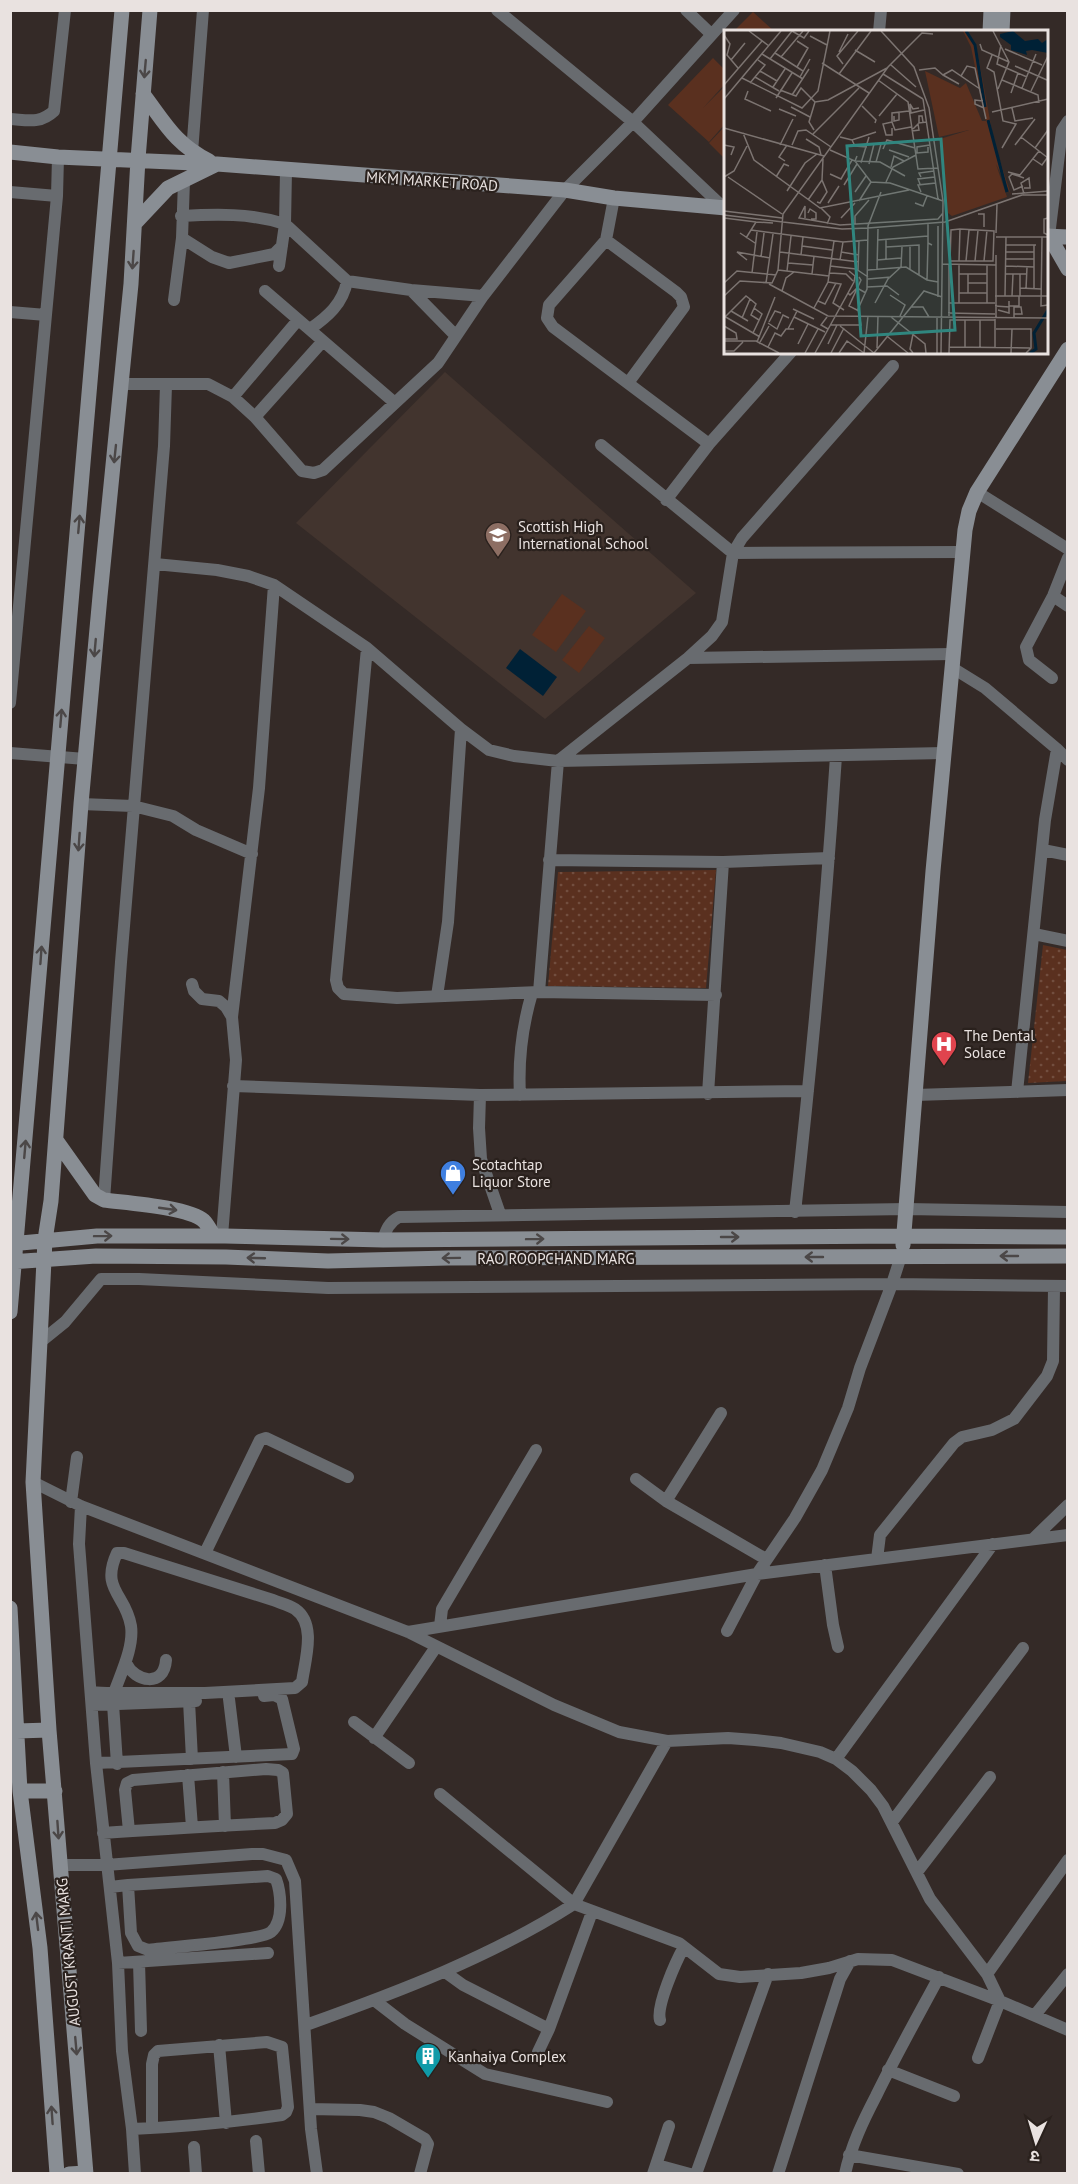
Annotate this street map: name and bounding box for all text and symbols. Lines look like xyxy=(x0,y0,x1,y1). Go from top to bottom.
inset map xyxy=(724,30,1048,354)
one-way arrow xyxy=(139,58,150,78)
street label: MKM MARKET ROAD xyxy=(365,167,499,195)
one-way arrow xyxy=(127,249,138,269)
one-way arrow xyxy=(109,443,120,463)
one-way arrow xyxy=(74,515,85,535)
place label: Scottish High International School xyxy=(518,517,649,553)
school or university icon: Scottish High International School xyxy=(483,520,513,558)
one-way arrow xyxy=(89,637,100,657)
one-way arrow xyxy=(56,709,67,729)
one-way arrow xyxy=(73,832,84,852)
one-way arrow xyxy=(36,945,47,965)
place label: The Dental Solace xyxy=(964,1026,1035,1062)
hospital icon: The Dental Solace xyxy=(929,1029,959,1067)
one-way arrow xyxy=(20,1139,31,1159)
place label: Scotachtap Liquor Store xyxy=(472,1155,551,1191)
shop icon: Scotachtap Liquor Store xyxy=(438,1158,468,1196)
one-way arrow xyxy=(157,1203,177,1214)
one-way arrow xyxy=(93,1231,113,1242)
one-way arrow xyxy=(720,1231,740,1243)
one-way arrow xyxy=(525,1233,545,1245)
one-way arrow xyxy=(330,1234,350,1245)
street label: RAO ROOPCHAND MARG xyxy=(477,1249,635,1268)
one-way arrow xyxy=(1000,1250,1020,1262)
one-way arrow xyxy=(805,1251,825,1262)
one-way arrow xyxy=(442,1252,462,1264)
one-way arrow xyxy=(247,1253,267,1264)
one-way arrow xyxy=(53,1820,64,1840)
street label: AUGUST KRANTI MARG xyxy=(52,1877,84,2027)
one-way arrow xyxy=(31,1911,42,1931)
one-way arrow xyxy=(71,2035,82,2055)
building icon: Kanhaiya Complex xyxy=(413,2041,443,2079)
place label: Kanhaiya Complex xyxy=(448,2047,567,2066)
one-way arrow xyxy=(47,2106,58,2126)
north arrow xyxy=(1006,2112,1066,2172)
text: उ xyxy=(1029,2147,1040,2167)

